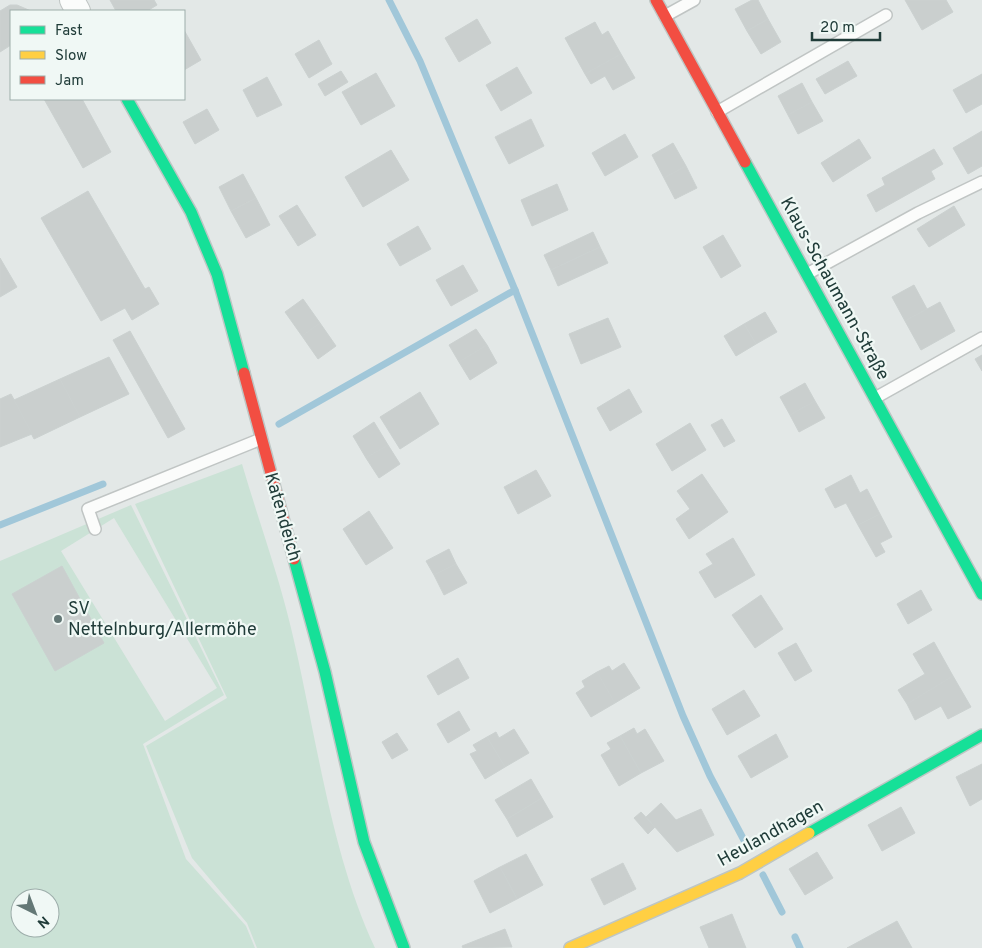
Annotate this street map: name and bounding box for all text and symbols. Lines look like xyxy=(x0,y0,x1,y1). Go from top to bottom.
legend xyxy=(10,10,185,100)
scale bar xyxy=(812,10,880,42)
text: 20 m xyxy=(820,19,855,38)
text: Fast xyxy=(55,22,83,41)
text: Slow xyxy=(55,47,87,66)
text: Jam xyxy=(55,72,84,91)
street label: Klaus-Schaumann-Straße xyxy=(774,193,894,385)
street label: Katendeich xyxy=(258,470,306,564)
place label: SV Nettelnburg/Allermöhe xyxy=(68,598,257,642)
marker: SV Nettelnburg/Allermöhe xyxy=(52,613,64,625)
street label: Heulandhagen xyxy=(714,795,828,873)
north arrow xyxy=(10,888,60,938)
text: N xyxy=(33,912,52,931)

